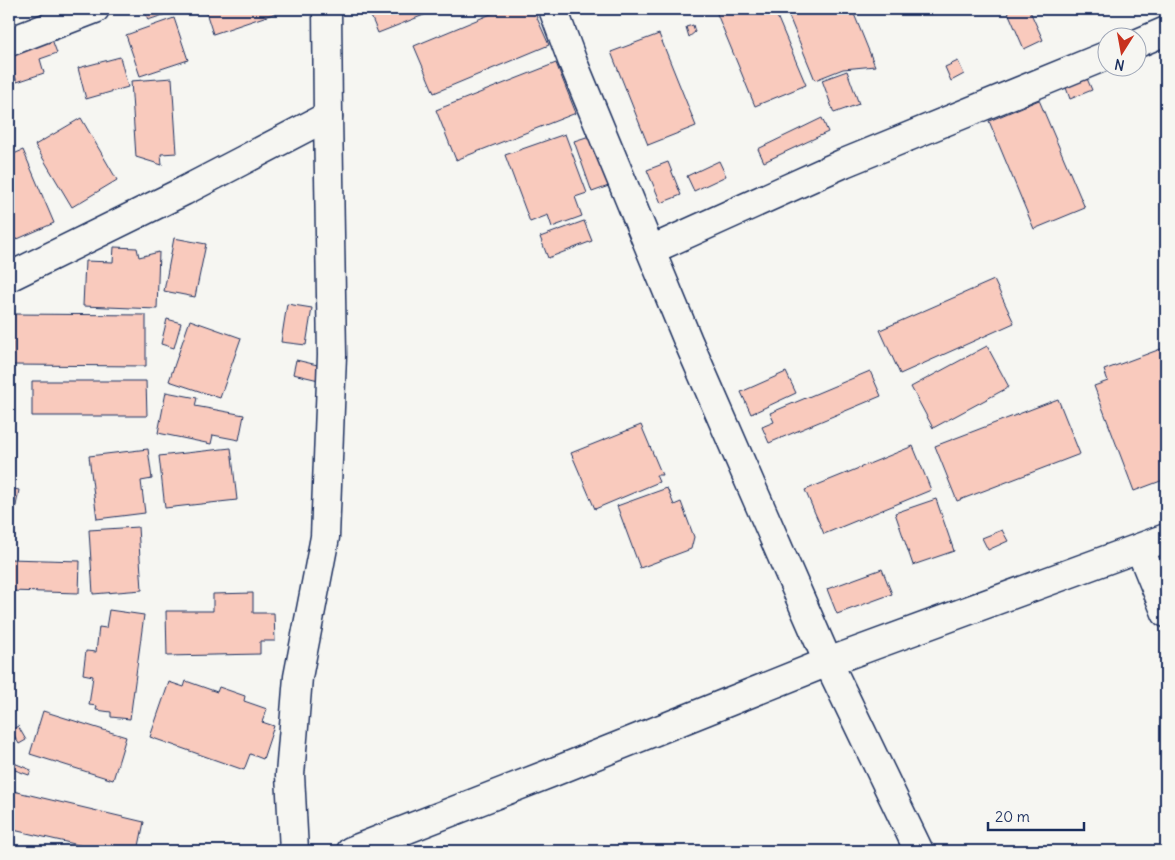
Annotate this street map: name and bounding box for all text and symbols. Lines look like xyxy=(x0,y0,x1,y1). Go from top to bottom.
north arrow xyxy=(1098,28,1148,78)
text: N xyxy=(1113,55,1126,75)
scale bar xyxy=(988,800,1084,832)
text: 20 m xyxy=(995,807,1030,826)

